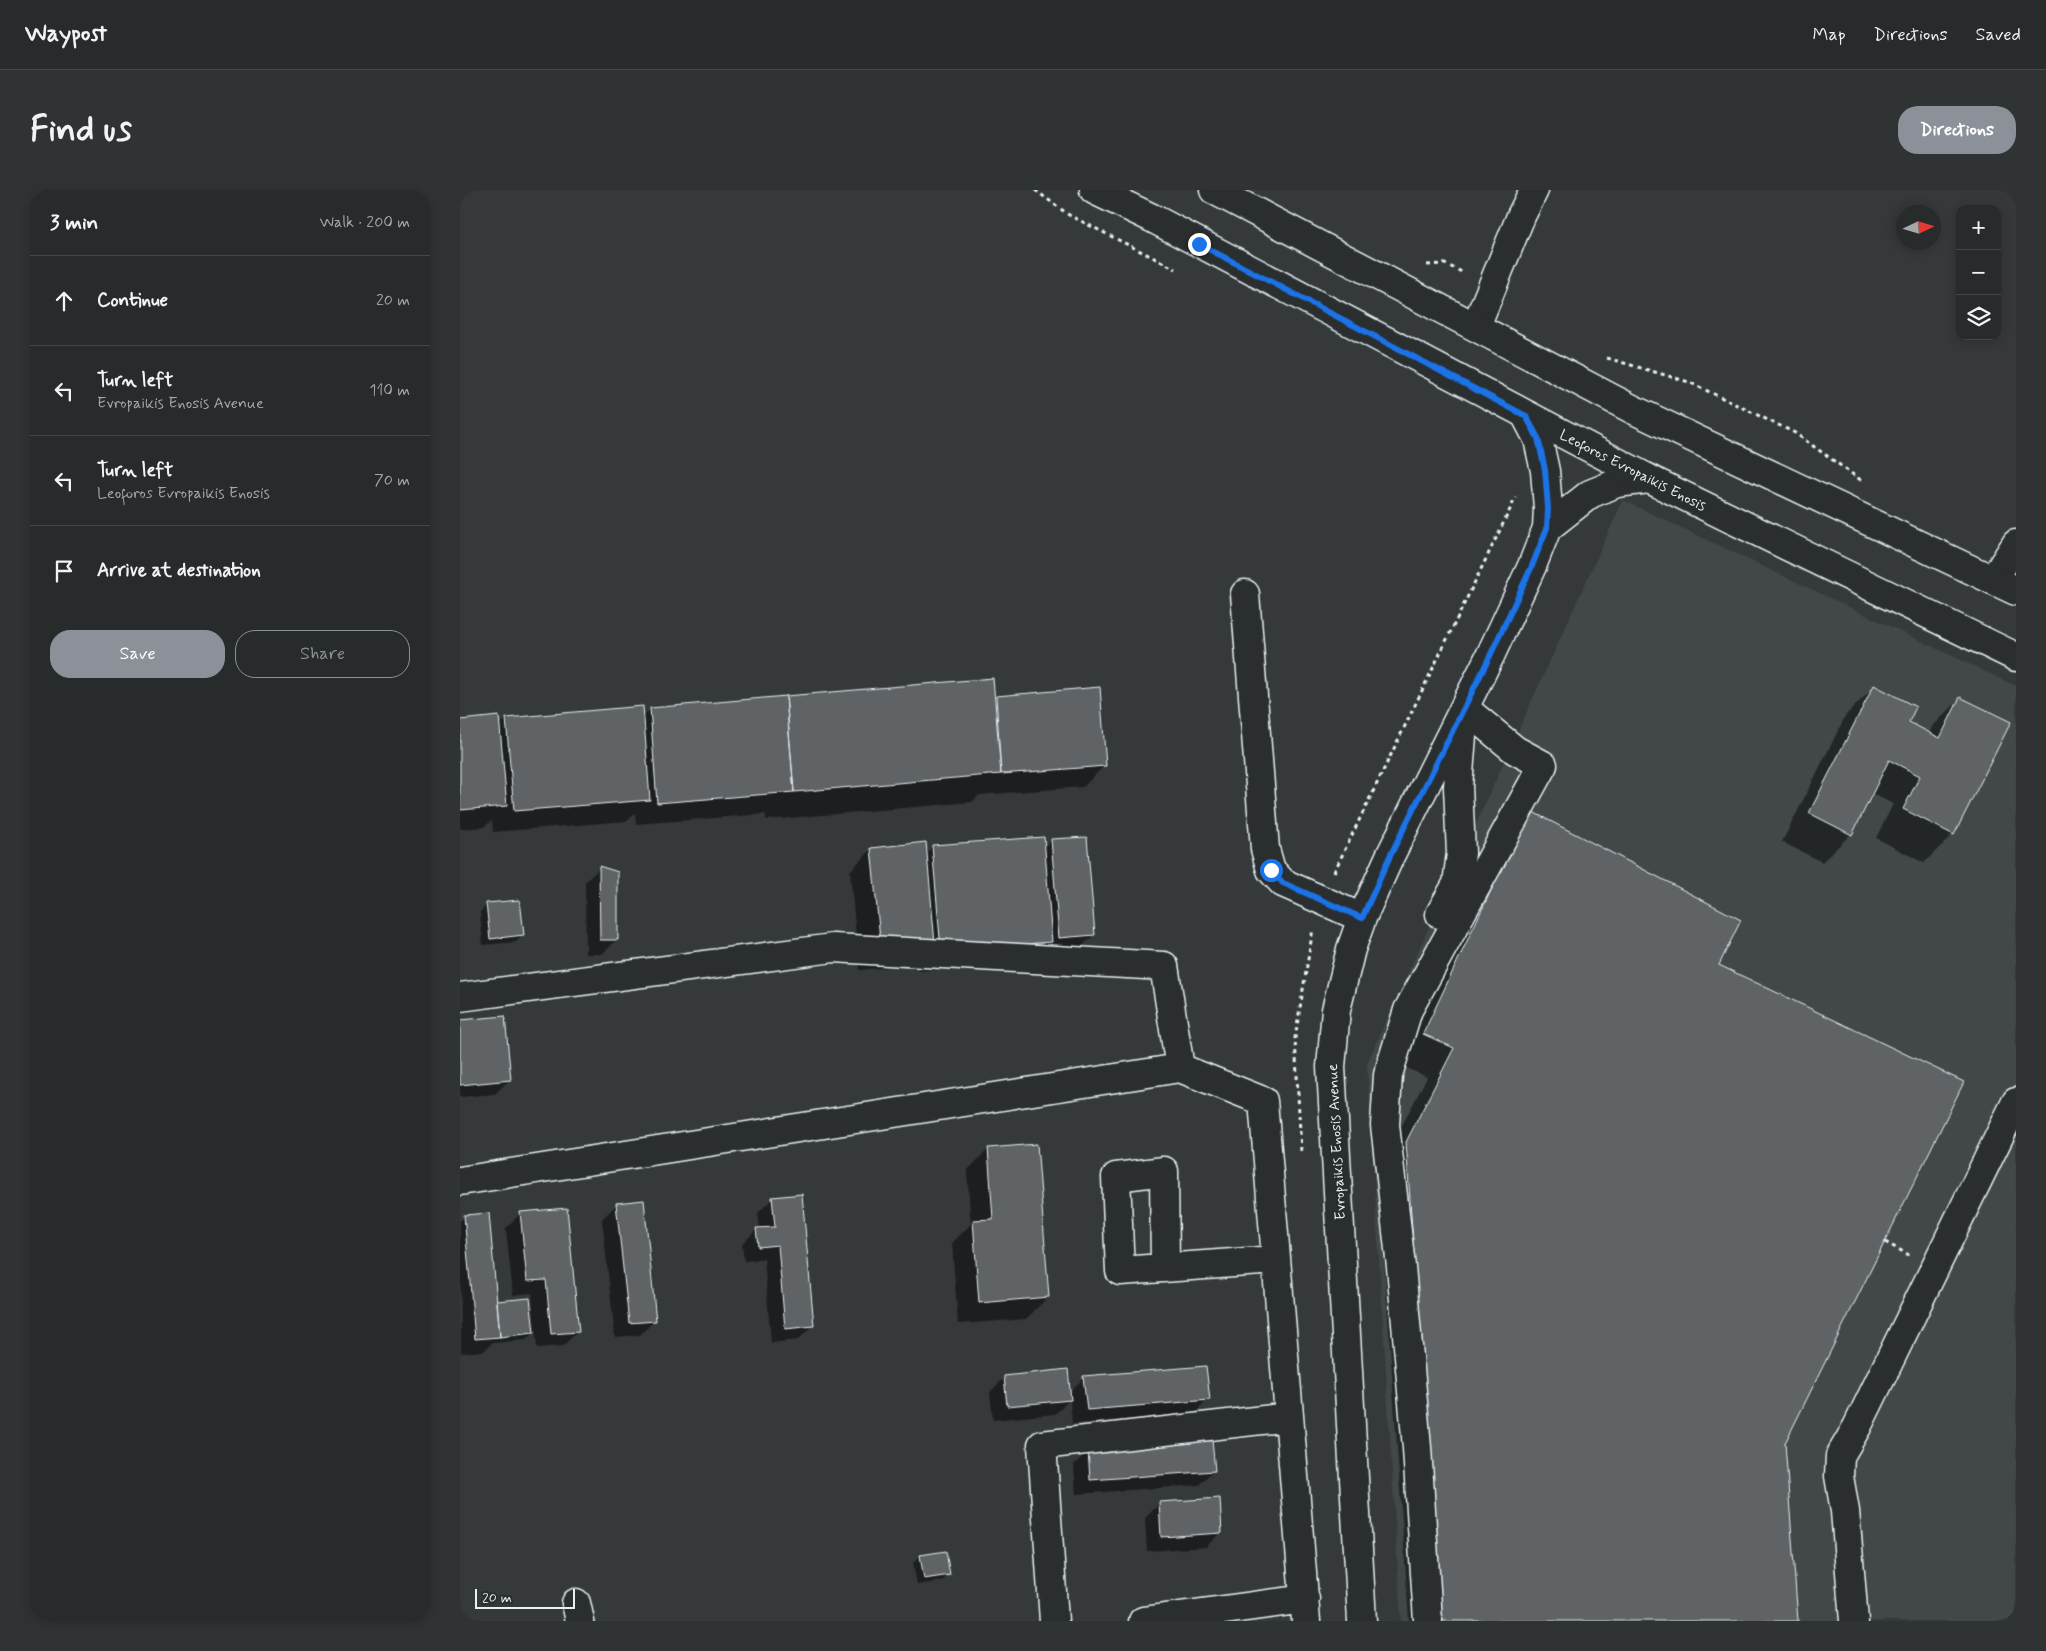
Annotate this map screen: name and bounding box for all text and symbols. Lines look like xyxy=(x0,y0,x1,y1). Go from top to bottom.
text: Waypost xyxy=(25,19,107,50)
text: Map xyxy=(1813,23,1846,47)
text: Directions xyxy=(1874,23,1948,47)
text: Saved xyxy=(1976,23,2021,47)
button: Directions xyxy=(1898,106,2016,154)
text: Find us xyxy=(30,107,132,153)
north arrow xyxy=(1896,205,1941,250)
map controls xyxy=(1956,205,2001,340)
button: + xyxy=(1956,205,2001,250)
text: 3 min xyxy=(50,209,98,237)
text: Walk · 200 m xyxy=(319,212,410,233)
route end xyxy=(1188,233,1211,256)
button: − xyxy=(1956,250,2001,295)
icon: ahead xyxy=(50,287,78,315)
text: Continue xyxy=(97,288,168,313)
text: 20 m xyxy=(376,290,410,311)
button: layers xyxy=(1956,295,2001,340)
text: Turn left xyxy=(97,368,173,393)
icon: left xyxy=(50,377,78,405)
text: 110 m xyxy=(369,380,410,401)
text: Evropaikis Enosis Avenue xyxy=(97,393,264,414)
street label: Leoforos Evropaikis Enosis xyxy=(1555,425,1709,518)
text: Turn left xyxy=(97,458,173,483)
icon: left xyxy=(50,467,78,495)
text: 70 m xyxy=(374,470,410,491)
text: Leoforos Evropaikis Enosis xyxy=(97,483,270,504)
icon: arrive xyxy=(50,557,78,585)
text: Arrive at destination xyxy=(97,558,261,583)
button: Save xyxy=(50,630,225,678)
button: Share xyxy=(235,630,410,678)
route start xyxy=(1260,859,1283,882)
street label: Evropaikis Enosis Avenue xyxy=(1323,1063,1351,1221)
scale bar xyxy=(475,1586,575,1609)
text: 20 m xyxy=(482,1589,512,1607)

